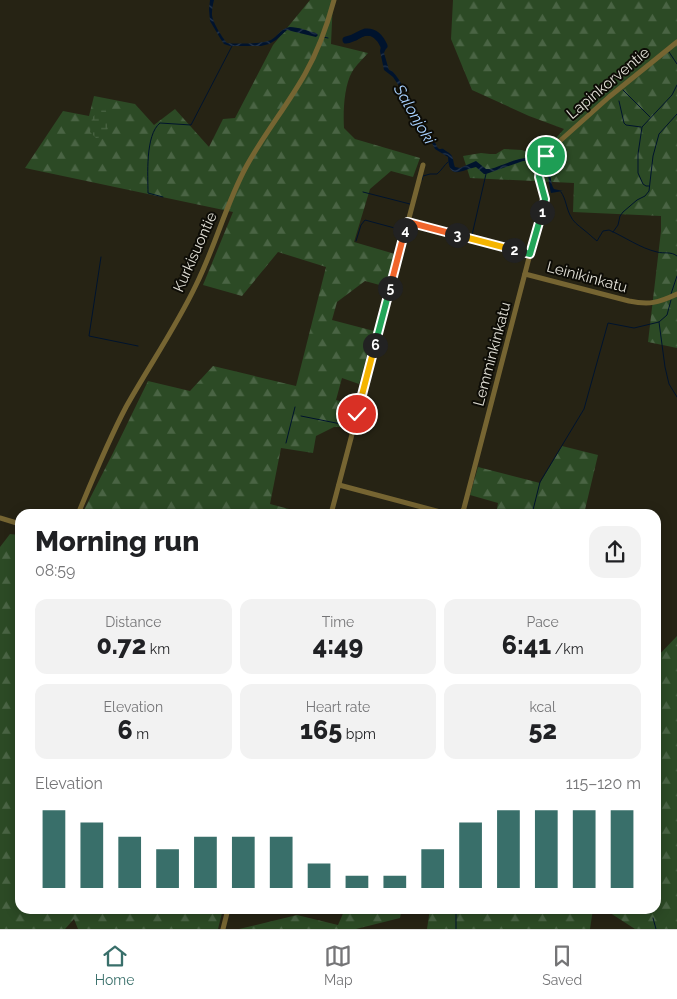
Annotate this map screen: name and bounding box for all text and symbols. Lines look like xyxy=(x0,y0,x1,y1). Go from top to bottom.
street label: Lapinkorventie xyxy=(563,43,653,123)
water label: Salonjoki xyxy=(389,80,440,148)
pin xyxy=(525,135,567,177)
icon: arrive xyxy=(532,142,560,170)
pin: 1 xyxy=(530,200,554,224)
text: 1 xyxy=(539,204,546,220)
street label: Kurkisuontie xyxy=(169,209,221,295)
pin: 4 xyxy=(392,218,418,242)
text: 4 xyxy=(402,222,410,238)
pin: 3 xyxy=(444,222,470,248)
text: 3 xyxy=(454,227,461,243)
pin: 2 xyxy=(502,238,526,262)
text: 2 xyxy=(511,242,518,258)
street label: Leinikinkatu xyxy=(545,258,629,296)
pin: 5 xyxy=(378,276,402,300)
text: 5 xyxy=(387,280,394,296)
street label: Lemminkinkatu xyxy=(469,300,515,408)
pin: 6 xyxy=(362,332,388,358)
text: 6 xyxy=(371,337,380,353)
pin xyxy=(336,393,378,435)
icon: check xyxy=(343,400,371,428)
text: Morning run xyxy=(35,525,199,558)
button: share xyxy=(589,526,641,578)
text: 08:59 xyxy=(35,561,75,580)
text: Distance xyxy=(105,614,161,630)
text: Time xyxy=(322,614,354,630)
text: Pace xyxy=(527,614,559,630)
text: 0.72 xyxy=(97,630,146,660)
text: 4:49 xyxy=(313,630,363,660)
text: 6:41 xyxy=(502,630,551,660)
text: km xyxy=(146,641,170,657)
text: /km xyxy=(551,641,584,657)
text: Elevation xyxy=(104,699,163,715)
text: Heart rate xyxy=(306,699,370,715)
text: kcal xyxy=(530,699,556,715)
text: 6 xyxy=(118,715,133,745)
text: 165 xyxy=(300,715,342,745)
text: 52 xyxy=(528,715,557,745)
text: m xyxy=(133,726,149,742)
text: bpm xyxy=(342,726,376,742)
text: Elevation xyxy=(35,774,103,793)
text: 115–120 m xyxy=(566,774,641,793)
tab: Home xyxy=(95,942,134,988)
tab: Map xyxy=(324,942,353,988)
tab: Saved xyxy=(542,942,582,988)

